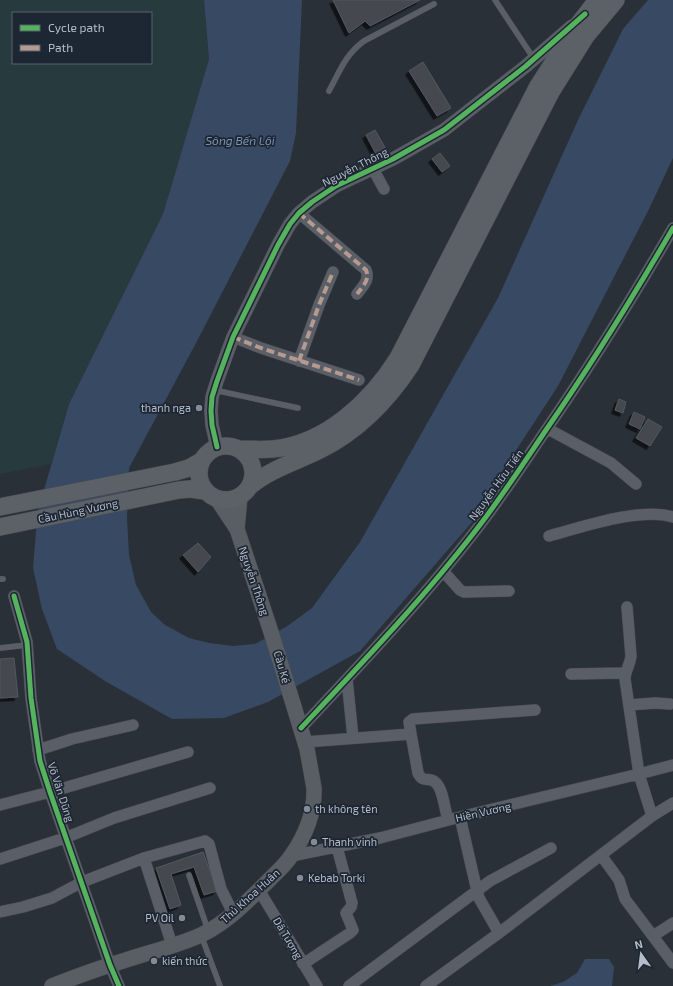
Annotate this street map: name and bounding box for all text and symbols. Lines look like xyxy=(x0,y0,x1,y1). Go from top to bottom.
legend xyxy=(12,12,152,64)
text: Cycle path xyxy=(48,20,105,34)
text: Path xyxy=(48,40,73,54)
water label: Sông Bến Lội xyxy=(205,133,275,148)
street label: Nguyễn Thông xyxy=(320,144,390,189)
place label: thanh nga xyxy=(141,401,191,414)
marker: thanh nga xyxy=(194,403,204,413)
street label: Nguyễn Hữu Tiến xyxy=(466,447,526,523)
street label: Cầu Hùng Vương xyxy=(37,496,119,525)
street label: Nguyễn Thông xyxy=(237,545,272,617)
street label: Cầu Ké xyxy=(272,649,293,685)
street label: Võ Văn Dũng xyxy=(46,760,77,823)
street label: Hiền Vương xyxy=(454,799,512,824)
place label: th không tên xyxy=(315,802,378,815)
marker: th không tên xyxy=(302,804,312,814)
place label: Thanh vinh xyxy=(322,835,377,848)
marker: Thanh vinh xyxy=(309,837,319,847)
street label: Thủ Khoa Huân xyxy=(217,866,282,926)
place label: Kebab Torki xyxy=(308,871,365,884)
marker: Kebab Torki xyxy=(295,873,305,883)
place label: PV Oil xyxy=(145,911,175,924)
marker: PV Oil xyxy=(177,913,187,923)
street label: Dã Tượng xyxy=(270,914,306,962)
north arrow xyxy=(621,934,661,974)
text: N xyxy=(633,937,644,951)
place label: kiến thức xyxy=(162,954,207,967)
marker: kiến thức xyxy=(149,956,159,966)

